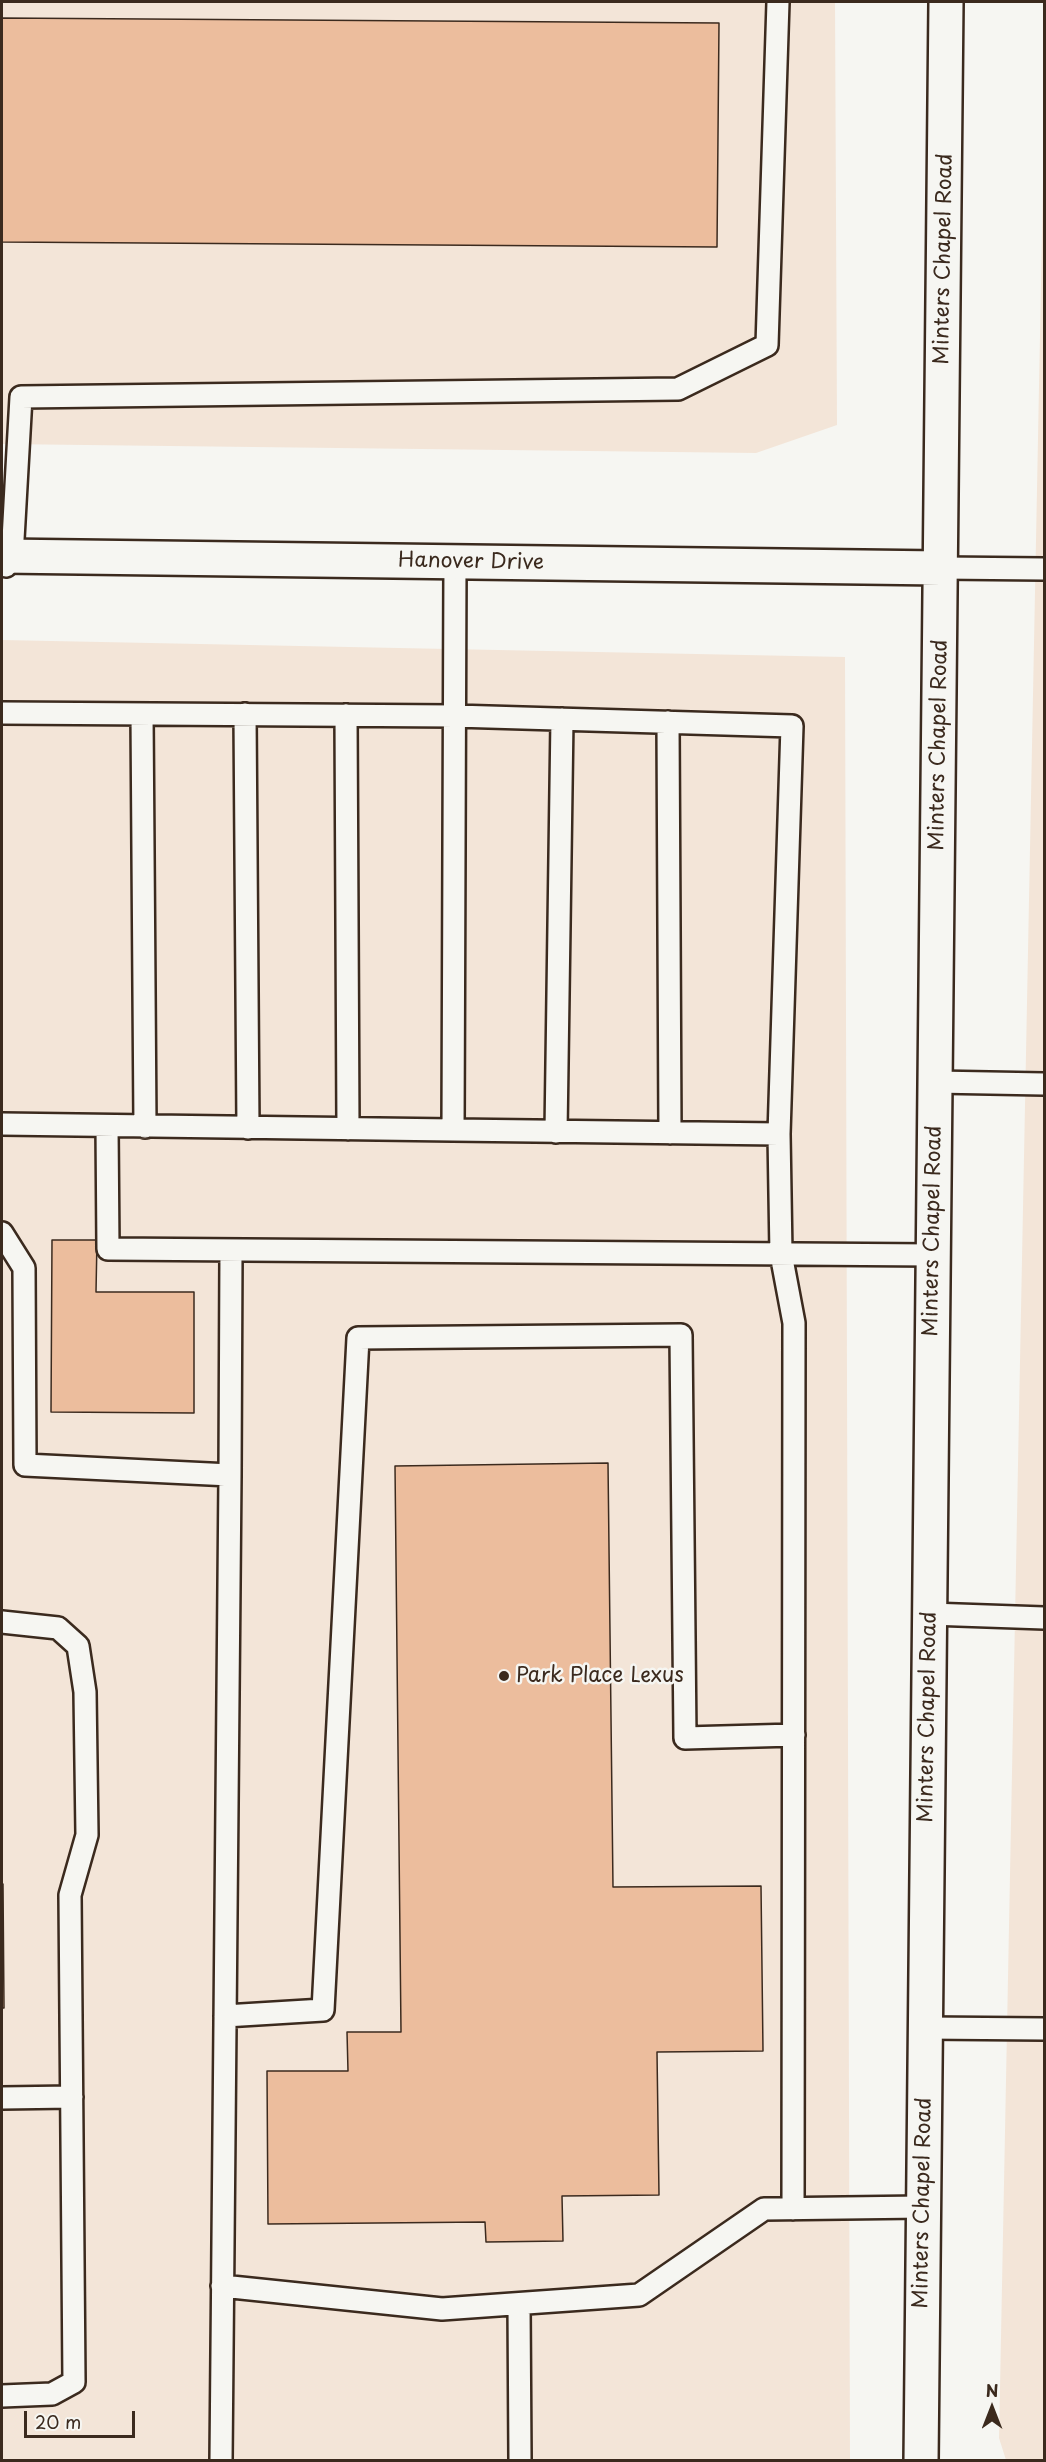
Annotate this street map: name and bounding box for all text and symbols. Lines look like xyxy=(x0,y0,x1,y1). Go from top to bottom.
street label: Minters Chapel Road xyxy=(930,153,958,365)
street label: Hanover Drive xyxy=(398,548,544,576)
street label: Minters Chapel Road xyxy=(925,639,953,851)
street label: Minters Chapel Road xyxy=(919,1125,947,1337)
street label: Minters Chapel Road xyxy=(914,1611,942,1823)
place label: Park Place Lexus xyxy=(516,1663,684,1689)
marker: Park Place Lexus xyxy=(497,1669,511,1683)
street label: Minters Chapel Road xyxy=(909,2097,937,2309)
north arrow xyxy=(962,2378,1022,2438)
text: N xyxy=(986,2378,998,2402)
scale bar xyxy=(27,2399,138,2437)
text: 20 m xyxy=(35,2408,81,2435)

